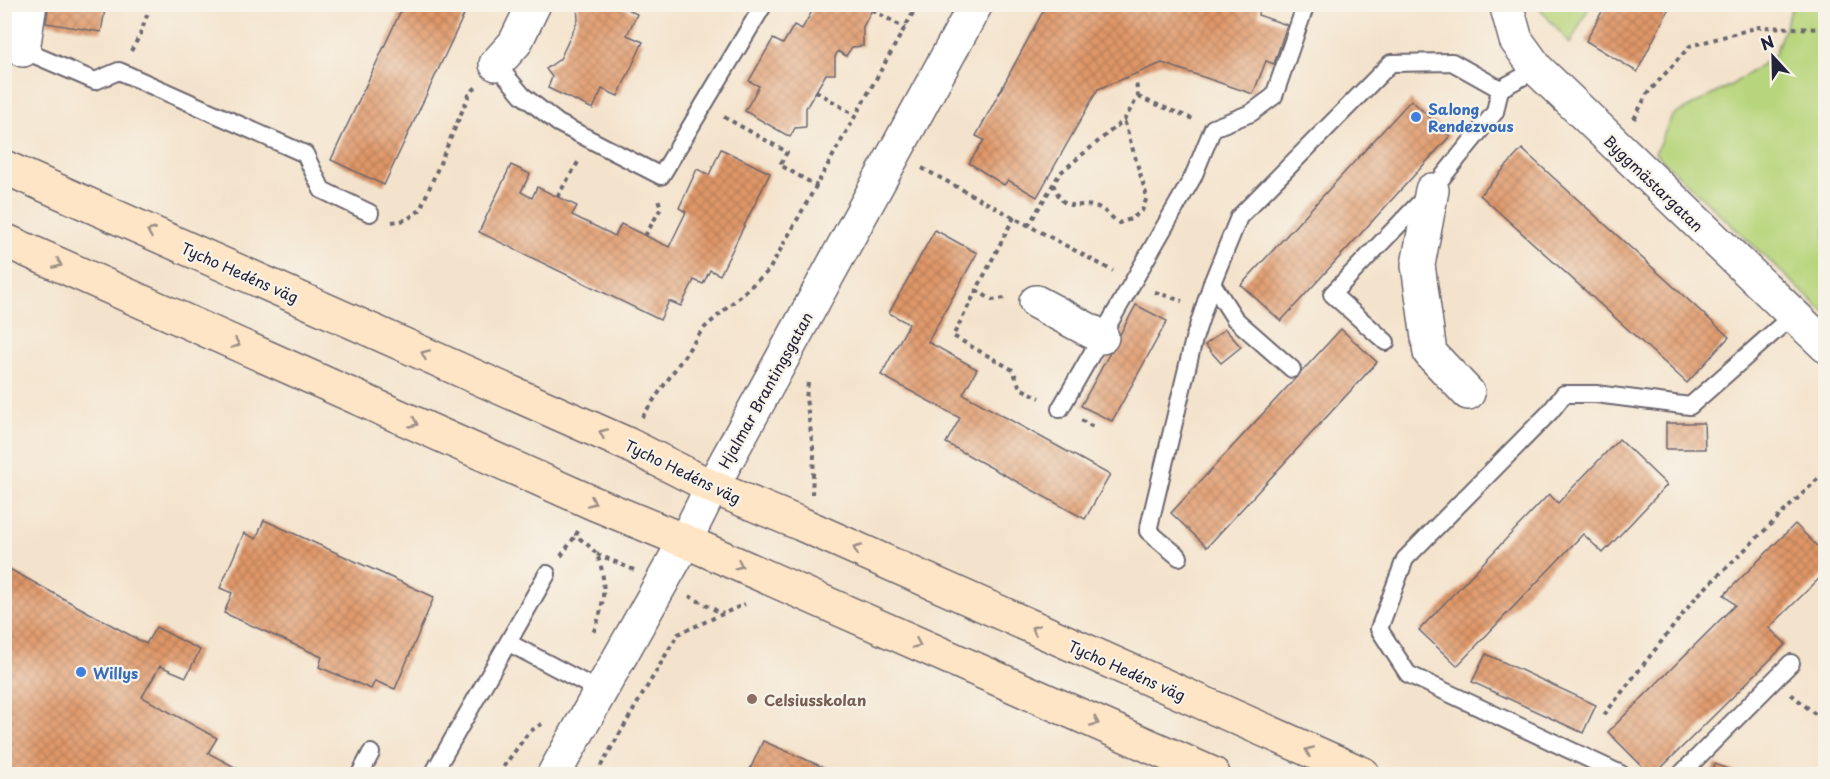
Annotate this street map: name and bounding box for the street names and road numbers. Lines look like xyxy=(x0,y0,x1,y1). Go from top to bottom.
street label: Byggmästargatan xyxy=(1599,129,1709,237)
street label: Tycho Hedéns väg xyxy=(178,236,302,308)
street label: Hjalmar Brantingsgatan xyxy=(712,307,818,473)
street label: Tycho Hedéns väg xyxy=(621,433,745,509)
street label: Tycho Hedéns väg xyxy=(1065,634,1189,706)

